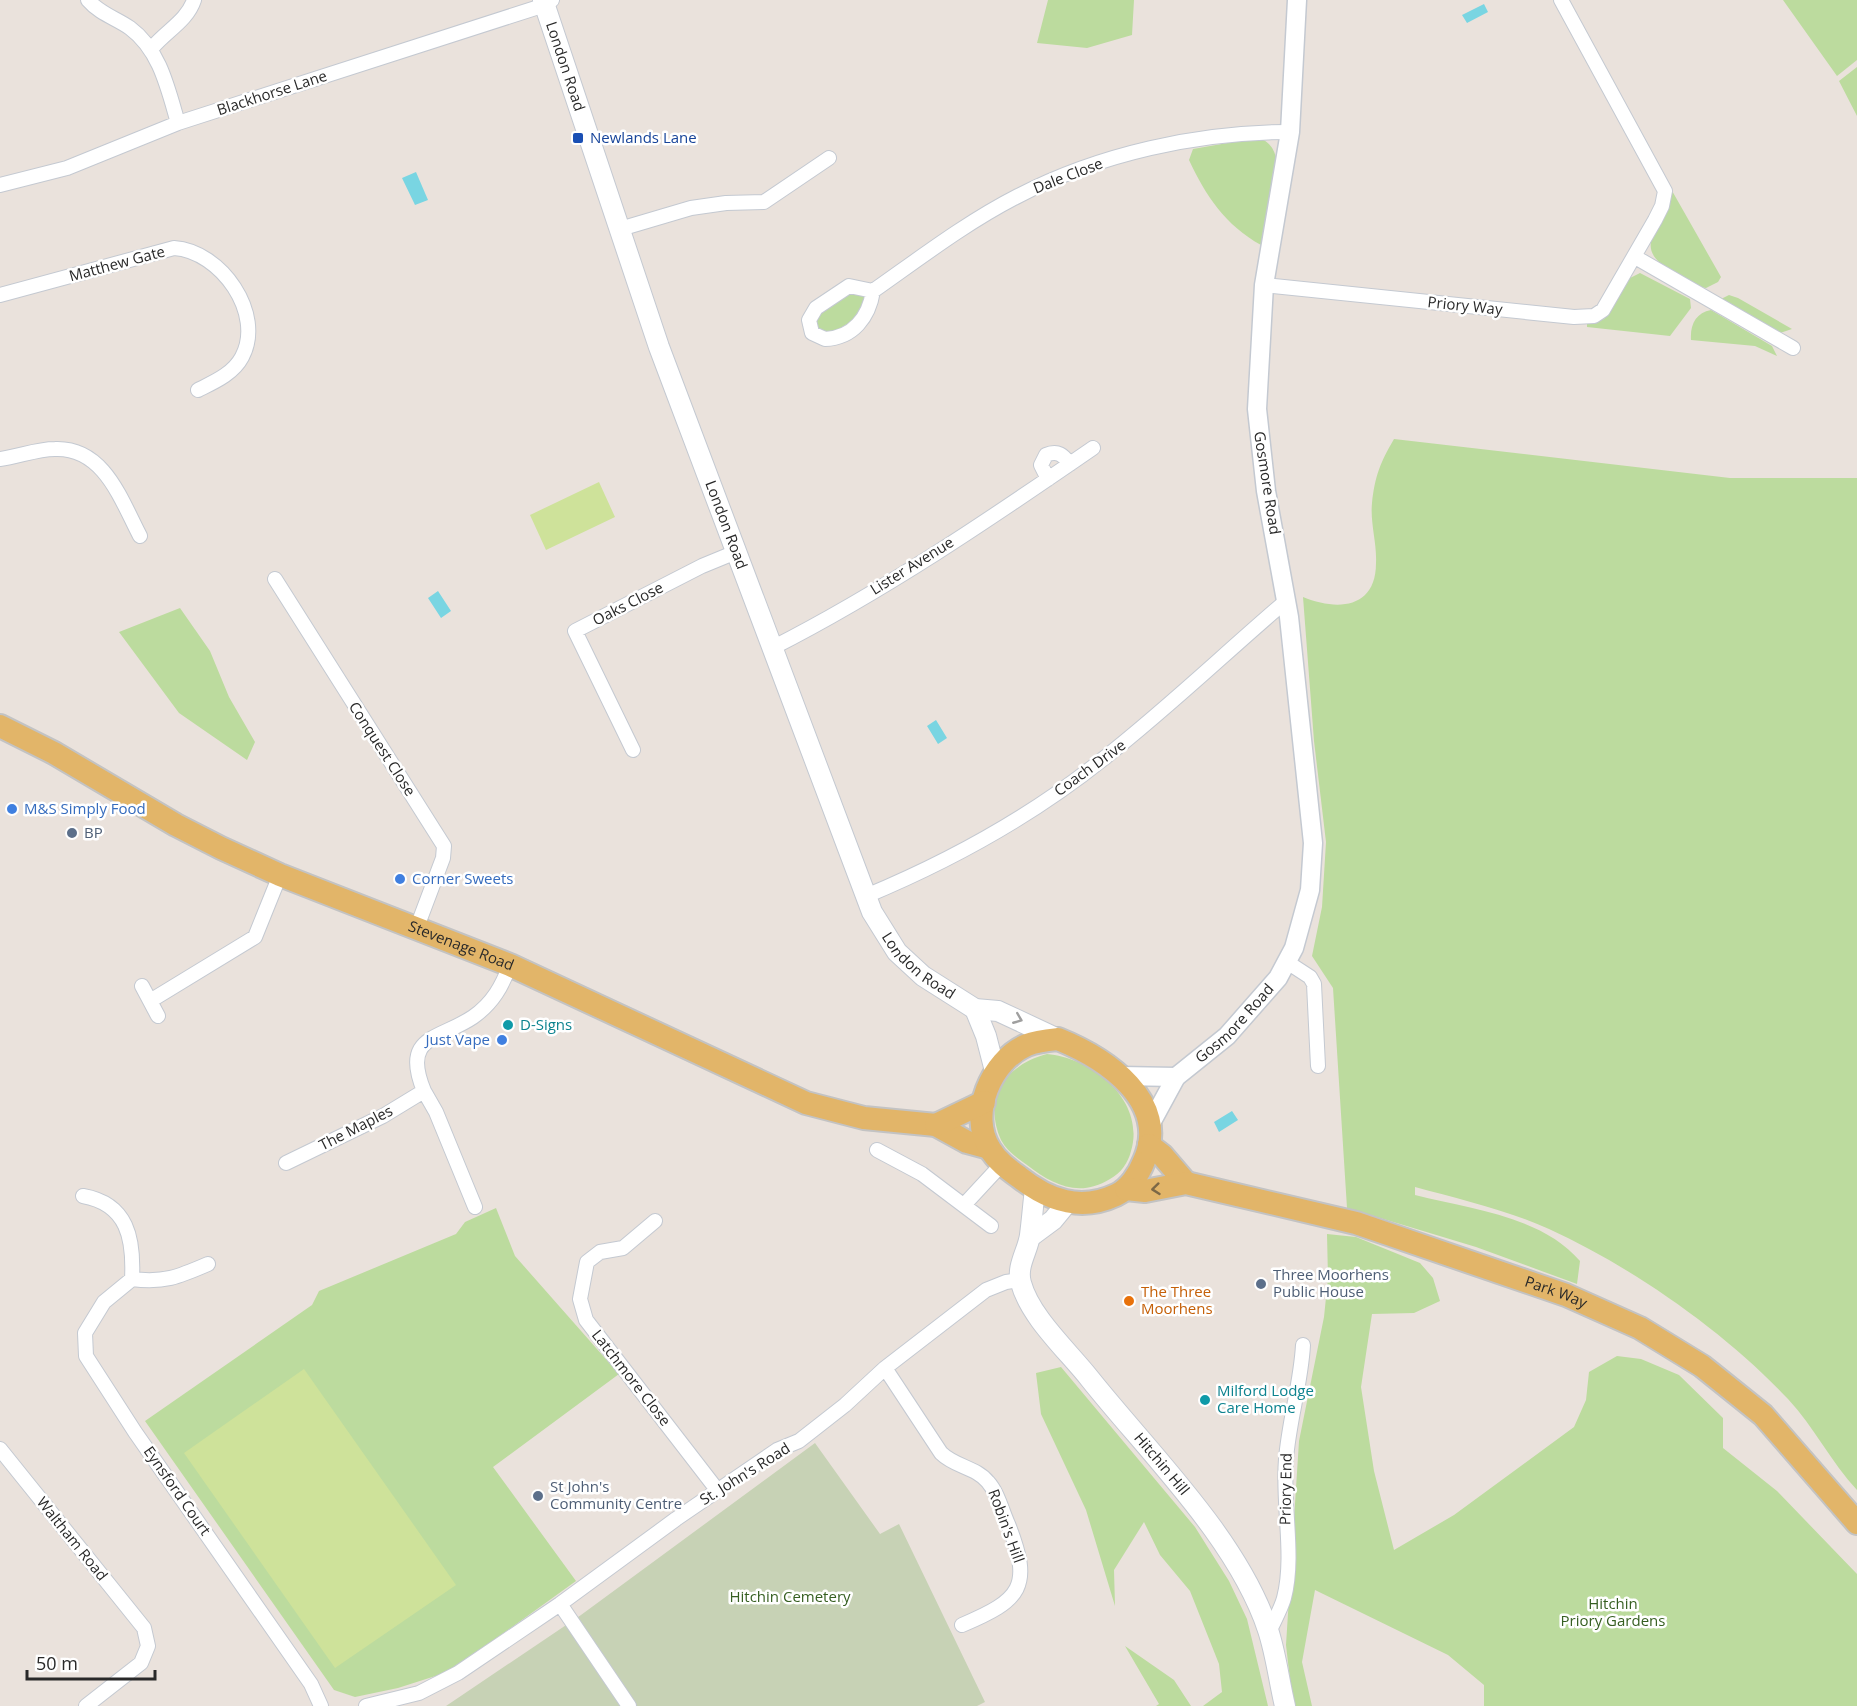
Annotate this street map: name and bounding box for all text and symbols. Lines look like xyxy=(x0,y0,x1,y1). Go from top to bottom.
street label: London Road xyxy=(542,19,590,113)
street label: Blackhorse Lane xyxy=(214,65,329,119)
place label: Newlands Lane xyxy=(590,127,697,147)
marker: Newlands Lane xyxy=(571,131,585,145)
street label: Dale Close xyxy=(1030,153,1105,198)
street label: Matthew Gate xyxy=(66,241,167,285)
street label: Priory Way xyxy=(1427,291,1504,319)
street label: Gosmore Road xyxy=(1250,430,1286,536)
street label: London Road xyxy=(701,477,753,572)
street label: Lister Avenue xyxy=(866,532,957,599)
street label: Oaks Close xyxy=(589,577,666,629)
street label: Conquest Close xyxy=(345,697,421,799)
street label: Coach Drive xyxy=(1050,734,1129,800)
place label: M&S Simply Food xyxy=(24,798,146,818)
marker: M&S Simply Food xyxy=(5,802,19,816)
place label: BP xyxy=(84,822,103,842)
marker: BP xyxy=(65,826,79,840)
place label: Corner Sweets xyxy=(412,868,513,888)
marker: Corner Sweets xyxy=(393,872,407,886)
street label: Stevenage Road xyxy=(406,915,517,975)
street label: London Road xyxy=(878,928,960,1003)
street label: Gosmore Road xyxy=(1191,979,1278,1067)
one-way arrow xyxy=(1012,1012,1023,1024)
place label: D-Signs xyxy=(520,1014,572,1034)
marker: D-Signs xyxy=(501,1018,515,1032)
place label: Just Vape xyxy=(424,1029,490,1049)
marker: Just Vape xyxy=(495,1033,509,1047)
street label: The Maples xyxy=(315,1100,396,1154)
one-way arrow xyxy=(1152,1183,1161,1195)
place label: Three Moorhens Public House xyxy=(1273,1264,1389,1301)
street label: Park Way xyxy=(1522,1271,1591,1312)
marker: Three Moorhens Public House xyxy=(1254,1277,1268,1291)
place label: The Three Moorhens xyxy=(1141,1281,1213,1318)
marker: The Three Moorhens xyxy=(1122,1294,1136,1308)
street label: Latchmore Close xyxy=(588,1325,676,1430)
place label: Milford Lodge Care Home xyxy=(1217,1380,1314,1417)
marker: Milford Lodge Care Home xyxy=(1198,1393,1212,1407)
street label: Hitchin Hill xyxy=(1130,1428,1194,1499)
street label: St. John's Road xyxy=(695,1437,793,1509)
street label: Eynsford Court xyxy=(140,1442,216,1539)
street label: Priory End xyxy=(1274,1453,1296,1525)
place label: St John's Community Centre xyxy=(550,1476,682,1513)
street label: Robin's Hill xyxy=(984,1486,1030,1565)
marker: St John's Community Centre xyxy=(531,1489,545,1503)
street label: Waltham Road xyxy=(33,1492,113,1584)
park label: Hitchin Cemetery xyxy=(729,1586,851,1606)
park label: Hitchin Priory Gardens xyxy=(1561,1593,1665,1630)
scale bar xyxy=(27,1643,154,1681)
text: 50 m xyxy=(36,1651,78,1675)

